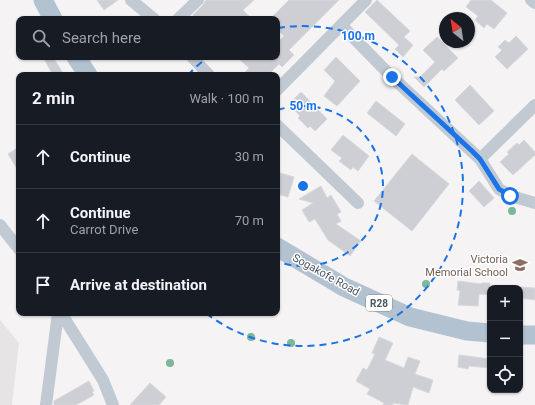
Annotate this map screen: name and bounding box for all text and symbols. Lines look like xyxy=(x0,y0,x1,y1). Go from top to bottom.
north arrow xyxy=(439,12,475,48)
search box xyxy=(16,16,280,60)
icon: search xyxy=(30,27,52,49)
text: Search here xyxy=(62,29,141,47)
text: 100 m xyxy=(341,29,375,43)
route end xyxy=(383,68,401,86)
text: 2 min xyxy=(32,88,75,108)
text: Walk · 100 m xyxy=(189,91,264,106)
text: 50 m xyxy=(289,99,317,113)
icon: ahead xyxy=(32,146,54,168)
text: Continue xyxy=(70,148,131,166)
text: 30 m xyxy=(235,149,264,164)
centre of rings xyxy=(296,179,310,193)
route start xyxy=(501,187,519,205)
text: Continue xyxy=(70,204,131,222)
icon: ahead xyxy=(32,210,54,232)
text: 70 m xyxy=(235,213,264,228)
text: Carrot Drive xyxy=(70,222,138,237)
street label: Sogakofe Road xyxy=(290,251,362,299)
place label: Victoria Memorial School xyxy=(425,253,508,279)
school or university icon: Victoria Memorial School xyxy=(511,256,529,274)
icon: arrive xyxy=(32,274,54,296)
text: Arrive at destination xyxy=(70,276,207,294)
map controls xyxy=(487,285,523,393)
button: + xyxy=(487,285,523,321)
road number: R28 xyxy=(366,295,392,311)
button: − xyxy=(487,321,523,357)
button: locate xyxy=(487,357,523,393)

